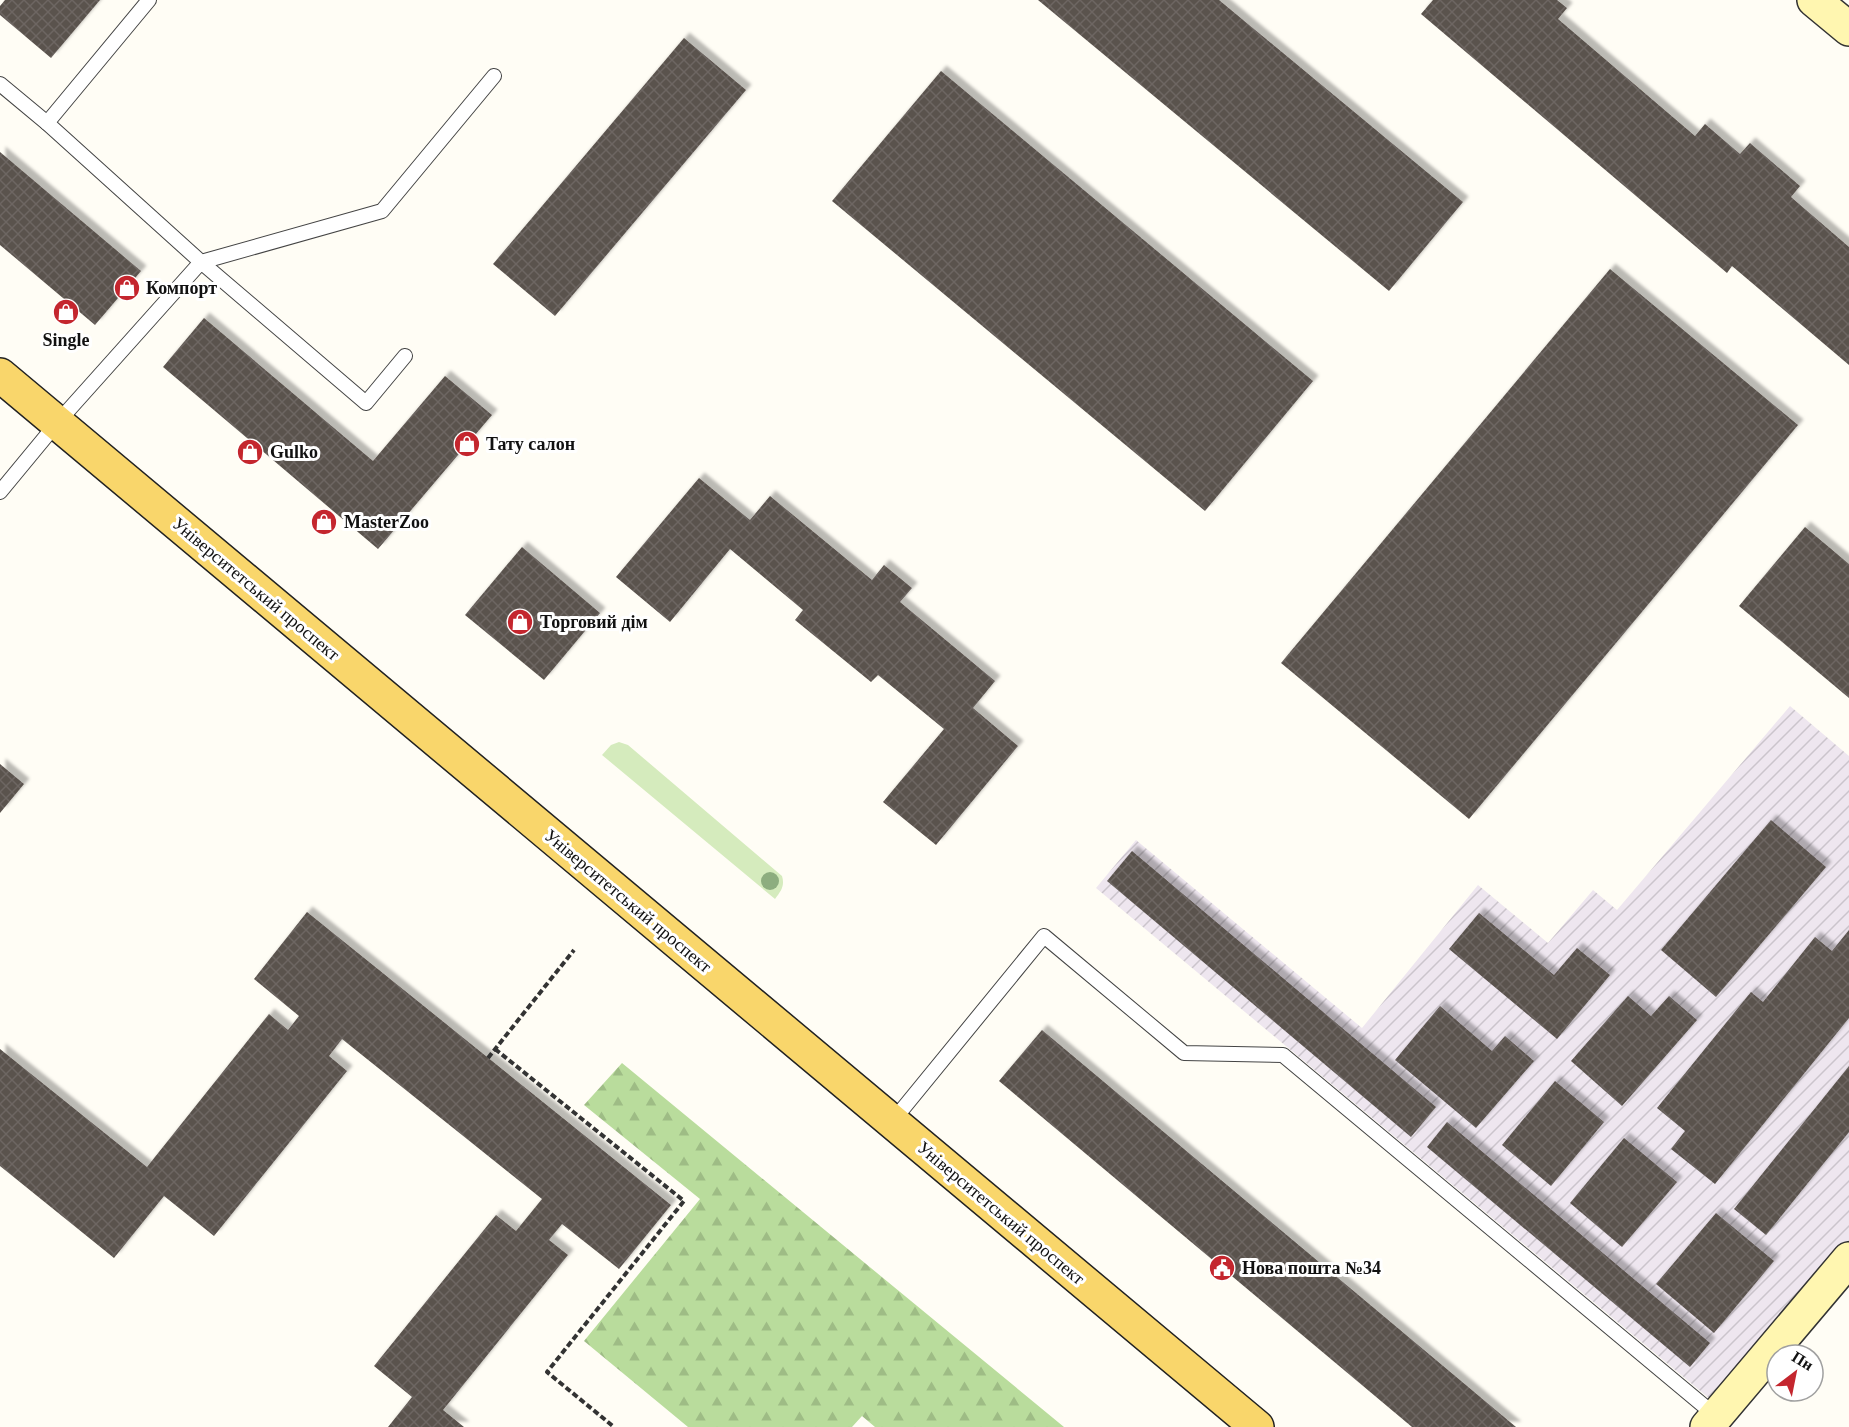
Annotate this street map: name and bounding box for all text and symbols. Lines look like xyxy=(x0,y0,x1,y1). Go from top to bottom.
shop icon: Компорт xyxy=(112,273,142,303)
place label: Компорт xyxy=(146,278,217,298)
shop icon: Single xyxy=(51,297,81,327)
place label: Single xyxy=(42,330,90,350)
shop icon: Тату салон xyxy=(452,429,482,459)
place label: Тату салон xyxy=(486,434,575,454)
shop icon: Gulko xyxy=(235,437,265,467)
place label: Gulko xyxy=(270,442,318,462)
shop icon: MasterZoo xyxy=(309,507,339,537)
place label: MasterZoo xyxy=(344,512,429,532)
street label: Університетський проспект xyxy=(169,513,344,665)
shop icon: Торговий дім xyxy=(505,607,535,637)
place label: Торговий дім xyxy=(540,612,648,632)
street label: Університетський проспект xyxy=(541,825,716,977)
street label: Університетський проспект xyxy=(914,1137,1089,1289)
public building icon: Нова пошта №34 xyxy=(1207,1253,1237,1283)
place label: Нова пошта №34 xyxy=(1242,1258,1381,1278)
north arrow xyxy=(1765,1343,1825,1403)
text: Пн xyxy=(1789,1348,1816,1374)

